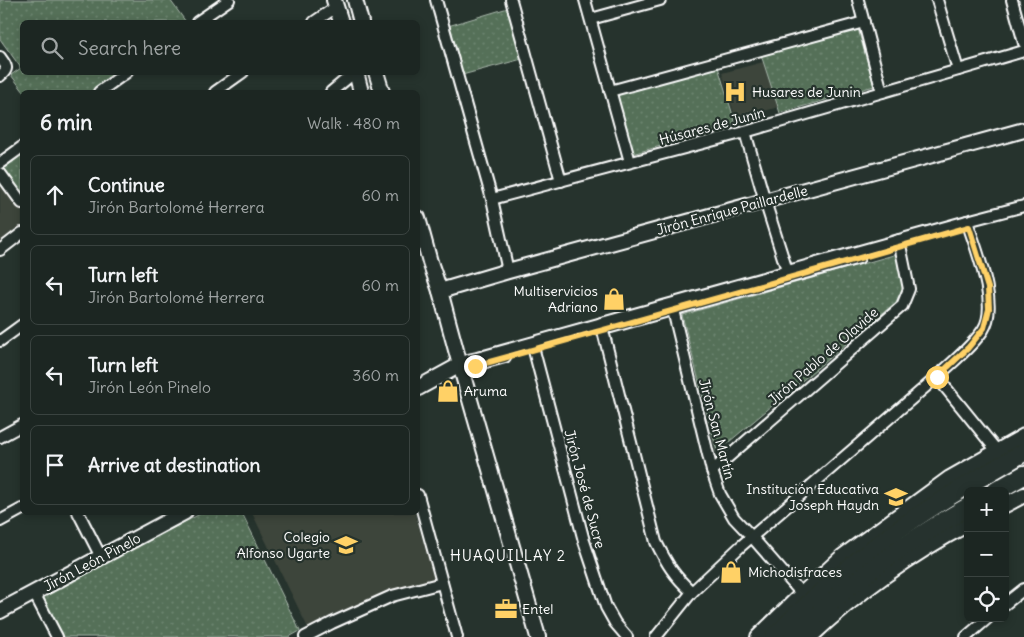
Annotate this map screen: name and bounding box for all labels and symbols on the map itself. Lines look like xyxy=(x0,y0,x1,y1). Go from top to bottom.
hospital icon: Husares de Junin xyxy=(722,79,748,105)
place label: Husares de Junin xyxy=(752,83,861,101)
street label: Húsares de Junín xyxy=(657,103,767,149)
street label: Jirón Enrique Paillardelle xyxy=(654,181,810,239)
place label: Multiservicios Adriano xyxy=(514,282,598,316)
shop icon: Multiservicios Adriano xyxy=(601,286,627,312)
street label: Jirón Pablo de Olavide xyxy=(764,303,882,409)
route end xyxy=(464,355,487,378)
route start xyxy=(926,366,949,389)
street label: Jirón San Martín xyxy=(695,377,739,481)
shop icon: Aruma xyxy=(435,378,461,404)
place label: Aruma xyxy=(464,382,507,400)
street label: Jirón José de Sucre xyxy=(560,428,610,550)
place label: Institución Educativa Joseph Haydn xyxy=(746,480,879,514)
school or university icon: Institución Educativa Joseph Haydn xyxy=(883,484,909,510)
place label: Colegio Alfonso Ugarte xyxy=(237,528,330,562)
street label: Jirón León Pinelo xyxy=(40,529,144,595)
school or university icon: Colegio Alfonso Ugarte xyxy=(333,532,359,558)
district label: HUAQUILLAY 2 xyxy=(450,546,566,565)
shop icon: Michodisfraces xyxy=(718,559,744,585)
place label: Michodisfraces xyxy=(748,563,842,581)
office icon: Entel xyxy=(493,596,519,622)
place label: Entel xyxy=(522,600,553,618)

